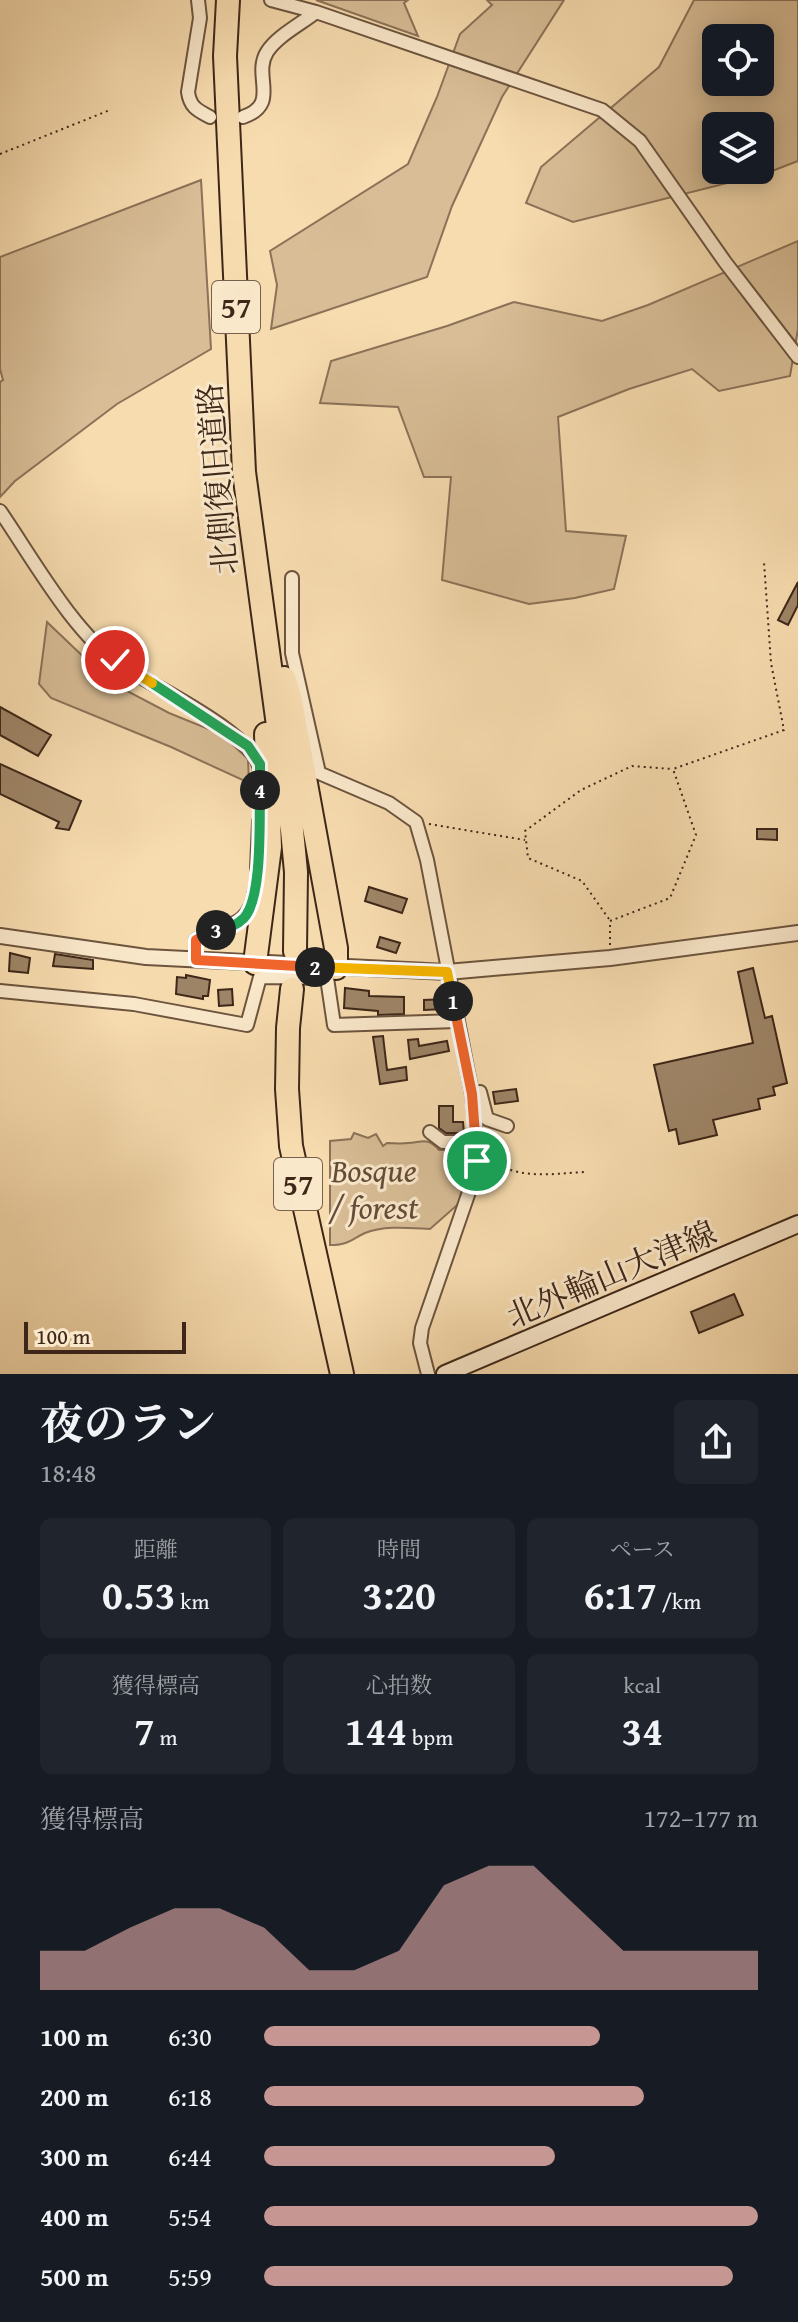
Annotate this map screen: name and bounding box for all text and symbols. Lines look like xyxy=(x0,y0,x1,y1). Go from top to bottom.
map controls xyxy=(702,24,774,184)
button: locate xyxy=(702,24,774,96)
button: layers xyxy=(702,112,774,184)
road number: 57 xyxy=(212,281,260,333)
street label: 北側復旧道路 xyxy=(185,381,249,577)
pin xyxy=(81,626,149,694)
icon: check xyxy=(93,638,137,682)
pin: 4 xyxy=(240,770,280,810)
text: 4 xyxy=(254,774,266,806)
pin: 3 xyxy=(196,910,236,950)
text: 3 xyxy=(210,914,222,946)
pin: 2 xyxy=(295,947,335,987)
text: 2 xyxy=(309,951,321,983)
pin: 1 xyxy=(433,981,473,1021)
text: 1 xyxy=(447,985,459,1017)
pin xyxy=(443,1127,511,1195)
icon: arrive xyxy=(455,1139,499,1183)
park label: Bosque / forest xyxy=(328,1147,419,1231)
road number: 57 xyxy=(274,1158,322,1210)
street label: 北外輪山大津線 xyxy=(499,1209,723,1339)
scale bar xyxy=(24,1318,186,1354)
text: 100 m xyxy=(36,1320,91,1352)
text: 夜のラン xyxy=(40,1391,216,1455)
button: share xyxy=(674,1400,758,1484)
text: 18:48 xyxy=(40,1453,96,1492)
text: 距離 xyxy=(134,1533,178,1565)
text: 時間 xyxy=(377,1533,421,1565)
text: ペース xyxy=(610,1533,675,1565)
text: 0.53 xyxy=(102,1565,175,1624)
text: 3:20 xyxy=(362,1565,436,1624)
text: 6:17 xyxy=(583,1565,657,1624)
text: km xyxy=(175,1585,209,1617)
text: /km xyxy=(657,1585,701,1617)
text: 獲得標高 xyxy=(112,1669,200,1701)
text: 心拍数 xyxy=(366,1669,432,1701)
text: kcal xyxy=(624,1669,661,1701)
text: 7 xyxy=(134,1701,155,1760)
text: 144 xyxy=(345,1701,407,1760)
text: 34 xyxy=(622,1701,663,1760)
text: m xyxy=(155,1721,177,1753)
text: bpm xyxy=(407,1721,453,1753)
text: 172–177 m xyxy=(644,1798,758,1837)
text: 獲得標高 xyxy=(40,1799,144,1838)
text: 100 m xyxy=(40,2017,108,2056)
text: 6:30 xyxy=(168,2017,212,2056)
text: 200 m xyxy=(40,2077,108,2116)
text: 6:18 xyxy=(168,2077,212,2116)
text: 300 m xyxy=(40,2137,108,2176)
text: 6:44 xyxy=(168,2137,212,2176)
text: 400 m xyxy=(40,2197,108,2236)
text: 5:54 xyxy=(168,2197,212,2236)
text: 500 m xyxy=(40,2257,108,2296)
text: 5:59 xyxy=(168,2257,212,2296)

